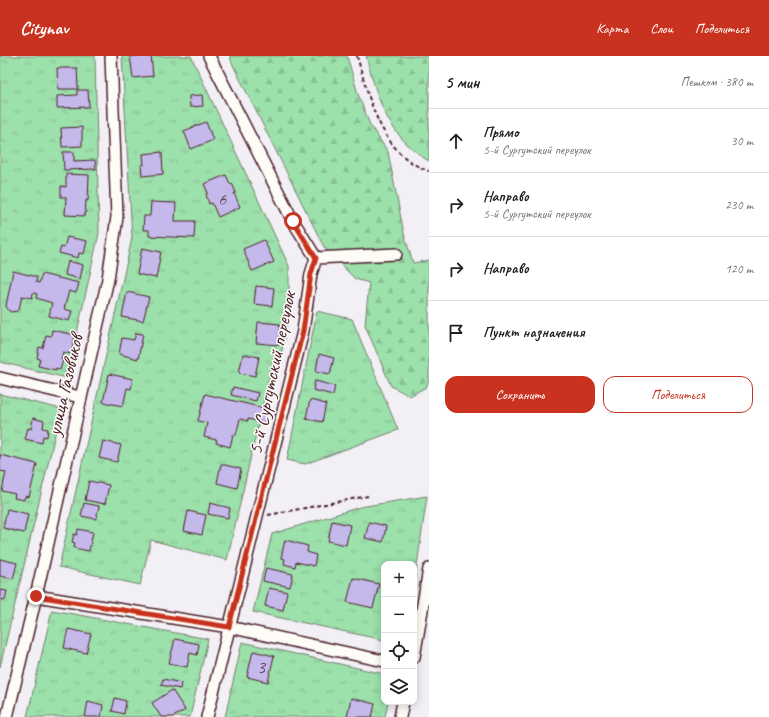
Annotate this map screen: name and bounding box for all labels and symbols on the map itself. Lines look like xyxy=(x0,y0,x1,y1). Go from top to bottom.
house number: 6 xyxy=(218,188,227,210)
route start xyxy=(284,212,302,230)
street label: 5-й Сургутский переулок xyxy=(243,288,302,457)
street label: улица Газовиков xyxy=(41,328,90,439)
route end xyxy=(27,587,45,605)
house number: 3 xyxy=(257,656,267,678)

